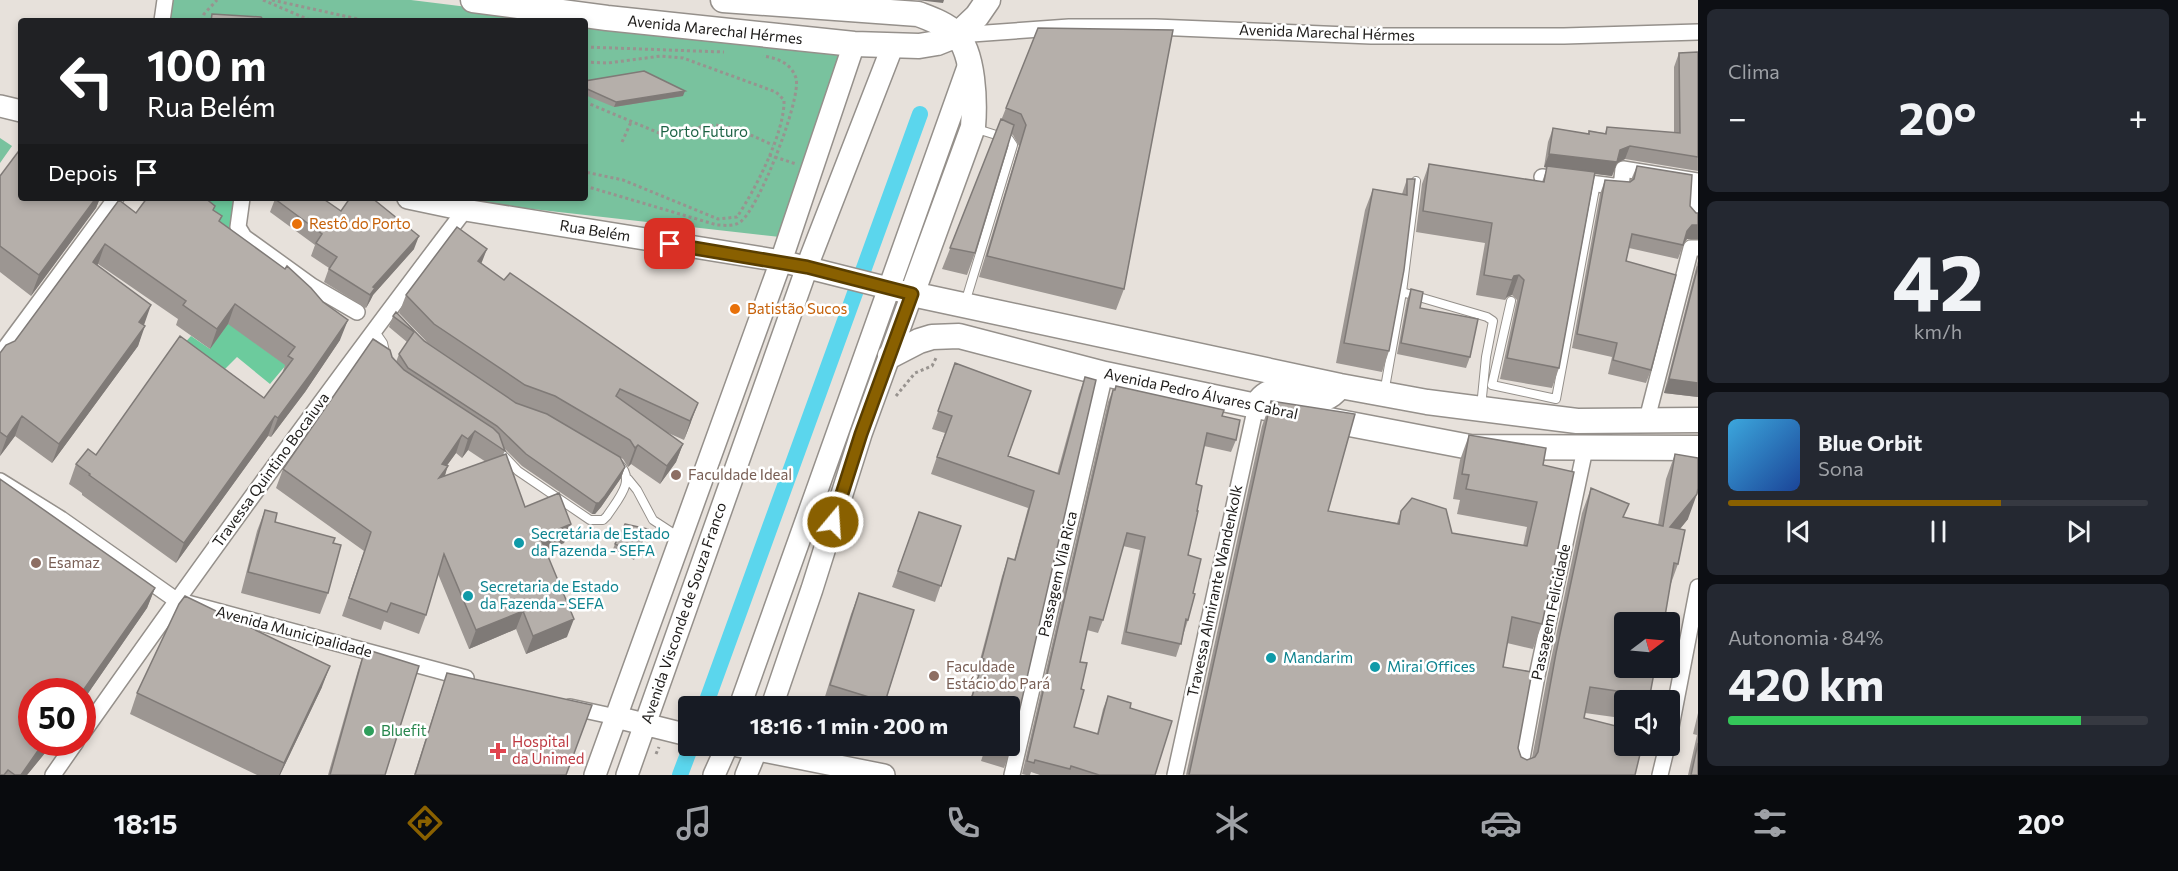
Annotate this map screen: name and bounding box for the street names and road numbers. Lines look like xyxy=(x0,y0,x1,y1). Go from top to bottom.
street label: Avenida Marechal Hérmes xyxy=(627,11,804,47)
street label: Avenida Marechal Hérmes xyxy=(1239,20,1416,44)
street label: Rua Belém xyxy=(558,216,632,244)
street label: Avenida Pedro Álvares Cabral xyxy=(1103,363,1300,422)
street label: Travessa Quintino Bocaiuva xyxy=(208,389,332,550)
street label: Travessa Almirante Wandenkolk xyxy=(1183,483,1245,699)
street label: Avenida Visconde de Souza Franco xyxy=(637,499,730,726)
street label: Passagem Vila Rica xyxy=(1034,509,1080,638)
street label: Passagem Felicidade xyxy=(1527,542,1573,682)
street label: Avenida Municipalidade xyxy=(214,602,374,661)

